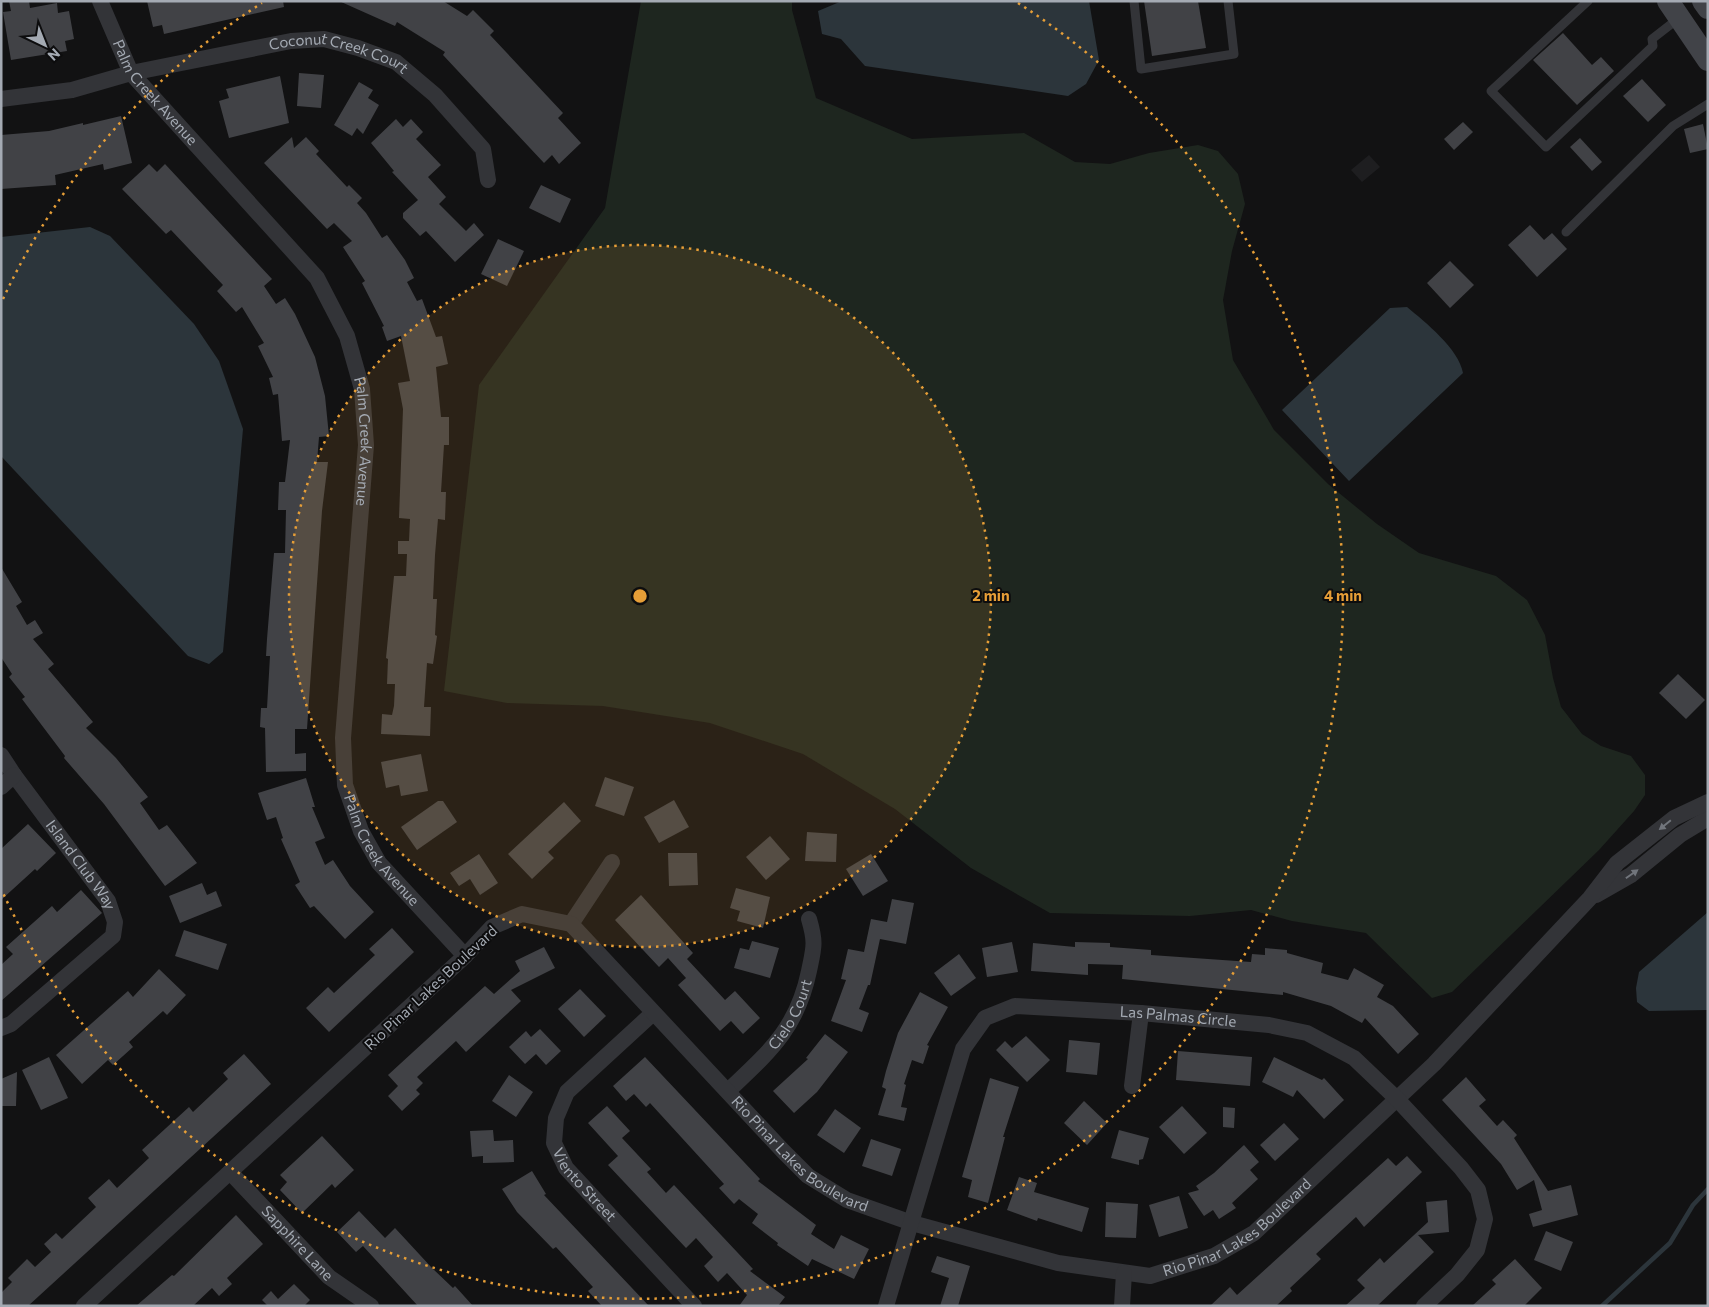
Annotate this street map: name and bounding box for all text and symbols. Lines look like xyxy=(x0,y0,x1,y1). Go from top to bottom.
north arrow xyxy=(20,20,70,70)
street label: Coconut Creek Court xyxy=(267,29,413,77)
street label: Palm Creek Avenue xyxy=(110,37,202,149)
text: N xyxy=(45,45,64,65)
street label: Palm Creek Avenue xyxy=(351,374,376,507)
text: 2 min xyxy=(972,586,1010,604)
text: 4 min xyxy=(1324,586,1362,604)
centre of rings xyxy=(631,587,649,605)
street label: Palm Creek Avenue xyxy=(341,791,424,909)
street label: Island Club Way xyxy=(43,816,120,912)
one-way arrow xyxy=(1659,819,1672,830)
one-way arrow xyxy=(1625,868,1638,879)
street label: Rio Pinar Lakes Boulevard xyxy=(360,921,500,1053)
street label: Cielo Court xyxy=(764,977,815,1053)
street label: Las Palmas Circle xyxy=(1119,1002,1237,1030)
street label: Rio Pinar Lakes Boulevard xyxy=(728,1092,871,1215)
street label: Viento Street xyxy=(550,1144,621,1225)
street label: Rio Pinar Lakes Boulevard xyxy=(1160,1174,1314,1279)
street label: Sapphire Lane xyxy=(258,1201,338,1284)

